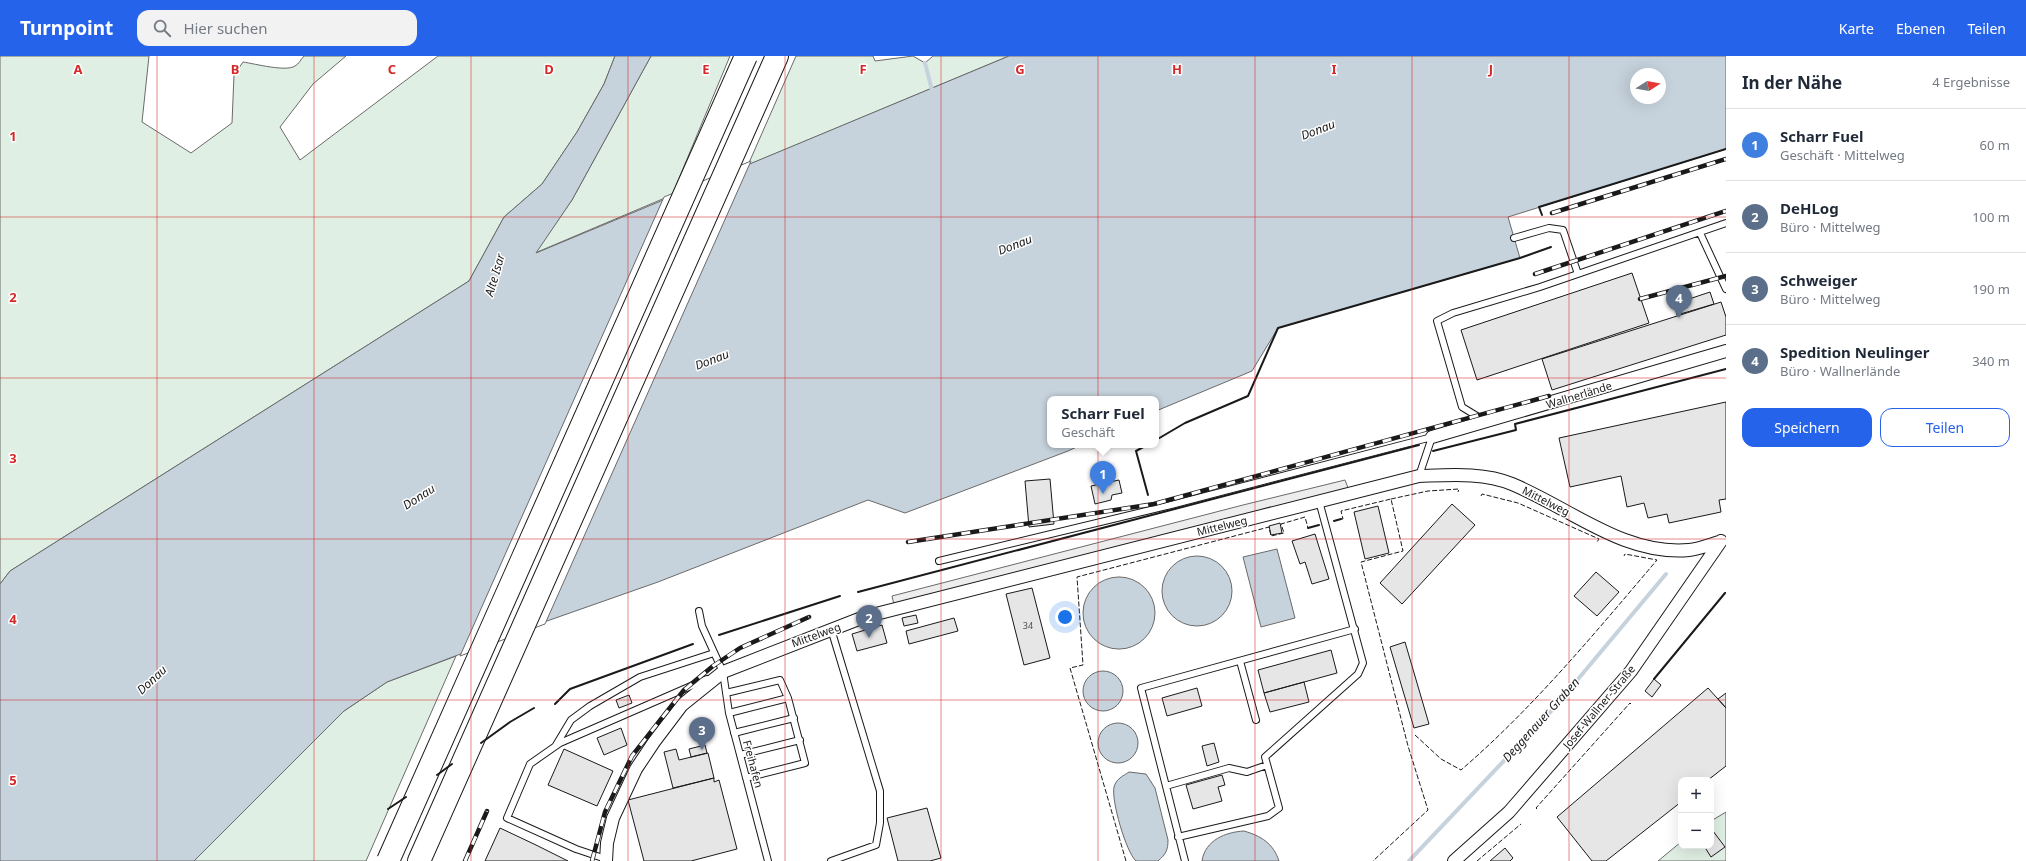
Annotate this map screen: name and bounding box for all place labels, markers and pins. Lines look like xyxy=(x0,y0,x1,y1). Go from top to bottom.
pin: 4 xyxy=(1666,285,1692,318)
pin: 1 xyxy=(1090,461,1116,494)
pin: 2 xyxy=(856,605,882,638)
pin: 3 xyxy=(689,717,715,750)

